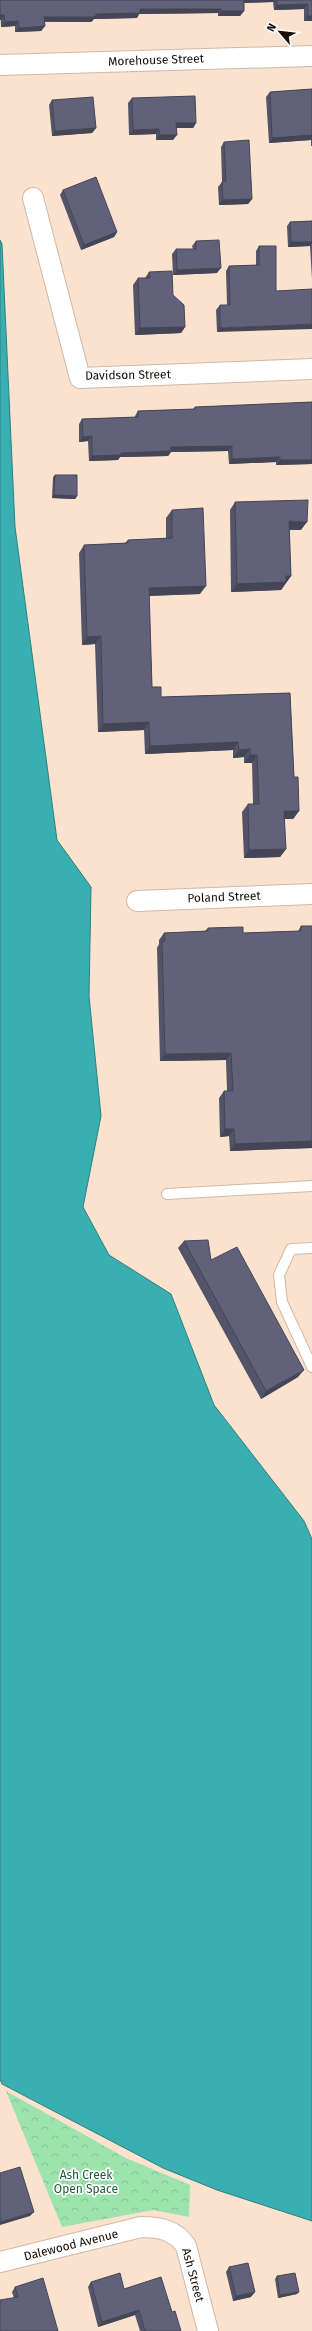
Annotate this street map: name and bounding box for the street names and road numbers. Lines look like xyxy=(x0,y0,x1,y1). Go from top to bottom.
street label: Morehouse Street xyxy=(108,51,205,69)
street label: Davidson Street xyxy=(85,367,172,383)
street label: Poland Street xyxy=(187,889,262,905)
street label: Dalewood Avenue xyxy=(22,2226,120,2264)
street label: Ash Street xyxy=(179,2247,207,2304)

